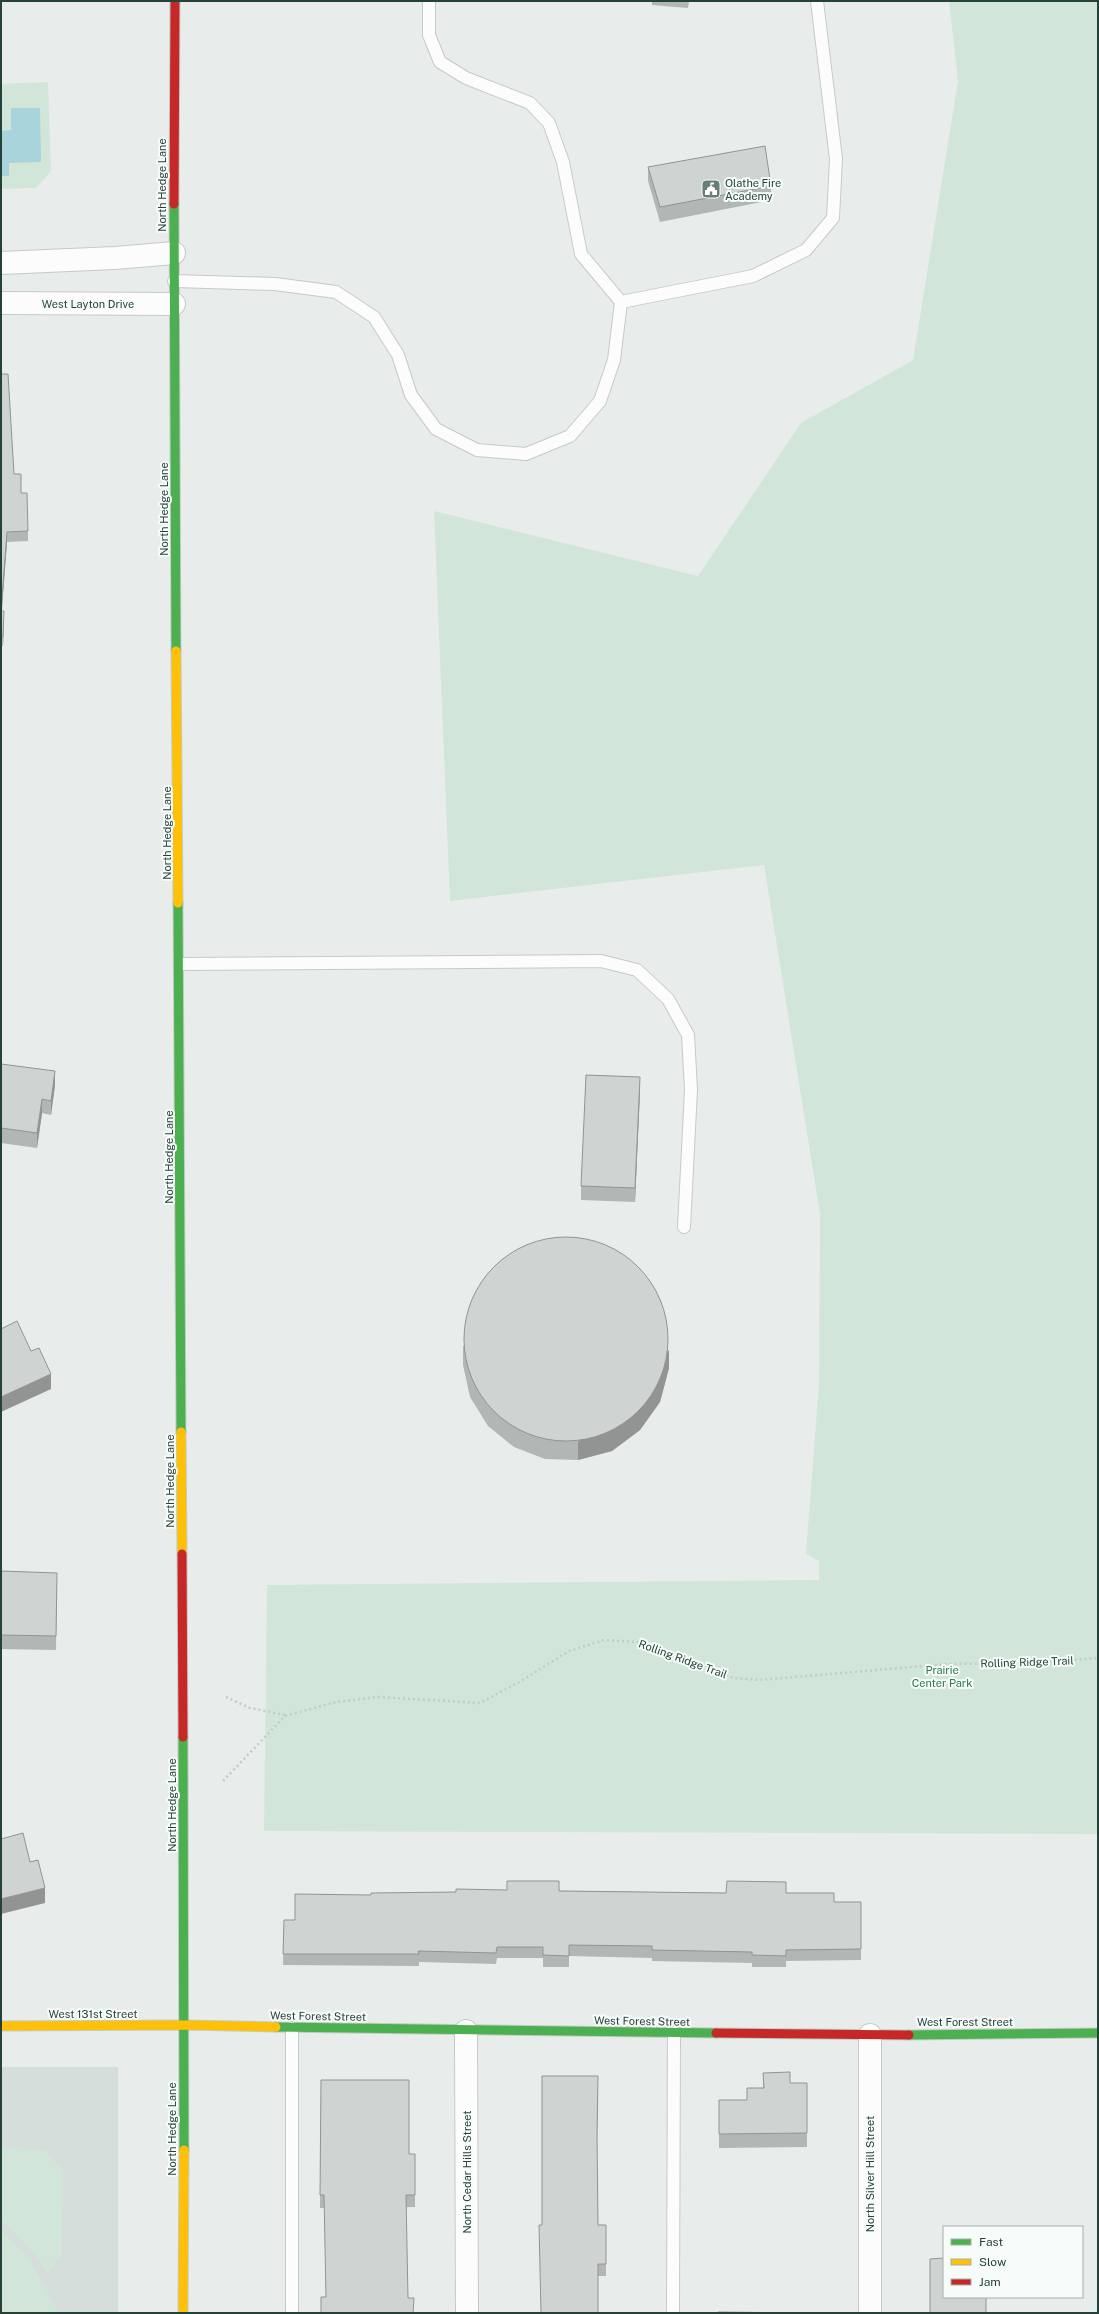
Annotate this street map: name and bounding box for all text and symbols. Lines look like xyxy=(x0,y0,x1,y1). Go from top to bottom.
street label: North Hedge Lane xyxy=(156,138,168,232)
place label: Olathe Fire Academy xyxy=(725,177,781,202)
public building icon: Olathe Fire Academy xyxy=(700,178,722,200)
street label: West Layton Drive xyxy=(42,298,134,310)
street label: North Hedge Lane xyxy=(158,462,170,556)
street label: North Hedge Lane xyxy=(161,786,173,880)
street label: North Hedge Lane xyxy=(163,1110,175,1204)
street label: North Hedge Lane xyxy=(164,1434,176,1528)
street label: Rolling Ridge Trail xyxy=(637,1637,729,1681)
street label: Rolling Ridge Trail xyxy=(980,1654,1074,1670)
park label: Prairie Center Park xyxy=(912,1664,972,1689)
street label: North Hedge Lane xyxy=(166,1758,178,1852)
street label: West 131st Street xyxy=(49,2008,138,2020)
street label: West Forest Street xyxy=(270,2009,366,2023)
street label: West Forest Street xyxy=(594,2014,690,2028)
street label: West Forest Street xyxy=(917,2016,1013,2028)
street label: North Hedge Lane xyxy=(166,2082,178,2176)
street label: North Cedar Hills Street xyxy=(461,2110,473,2234)
street label: North Silver Hill Street xyxy=(864,2116,876,2232)
legend xyxy=(943,2226,1083,2298)
text: Fast xyxy=(979,2235,1004,2249)
text: Slow xyxy=(979,2255,1007,2269)
text: Jam xyxy=(979,2275,1001,2289)

